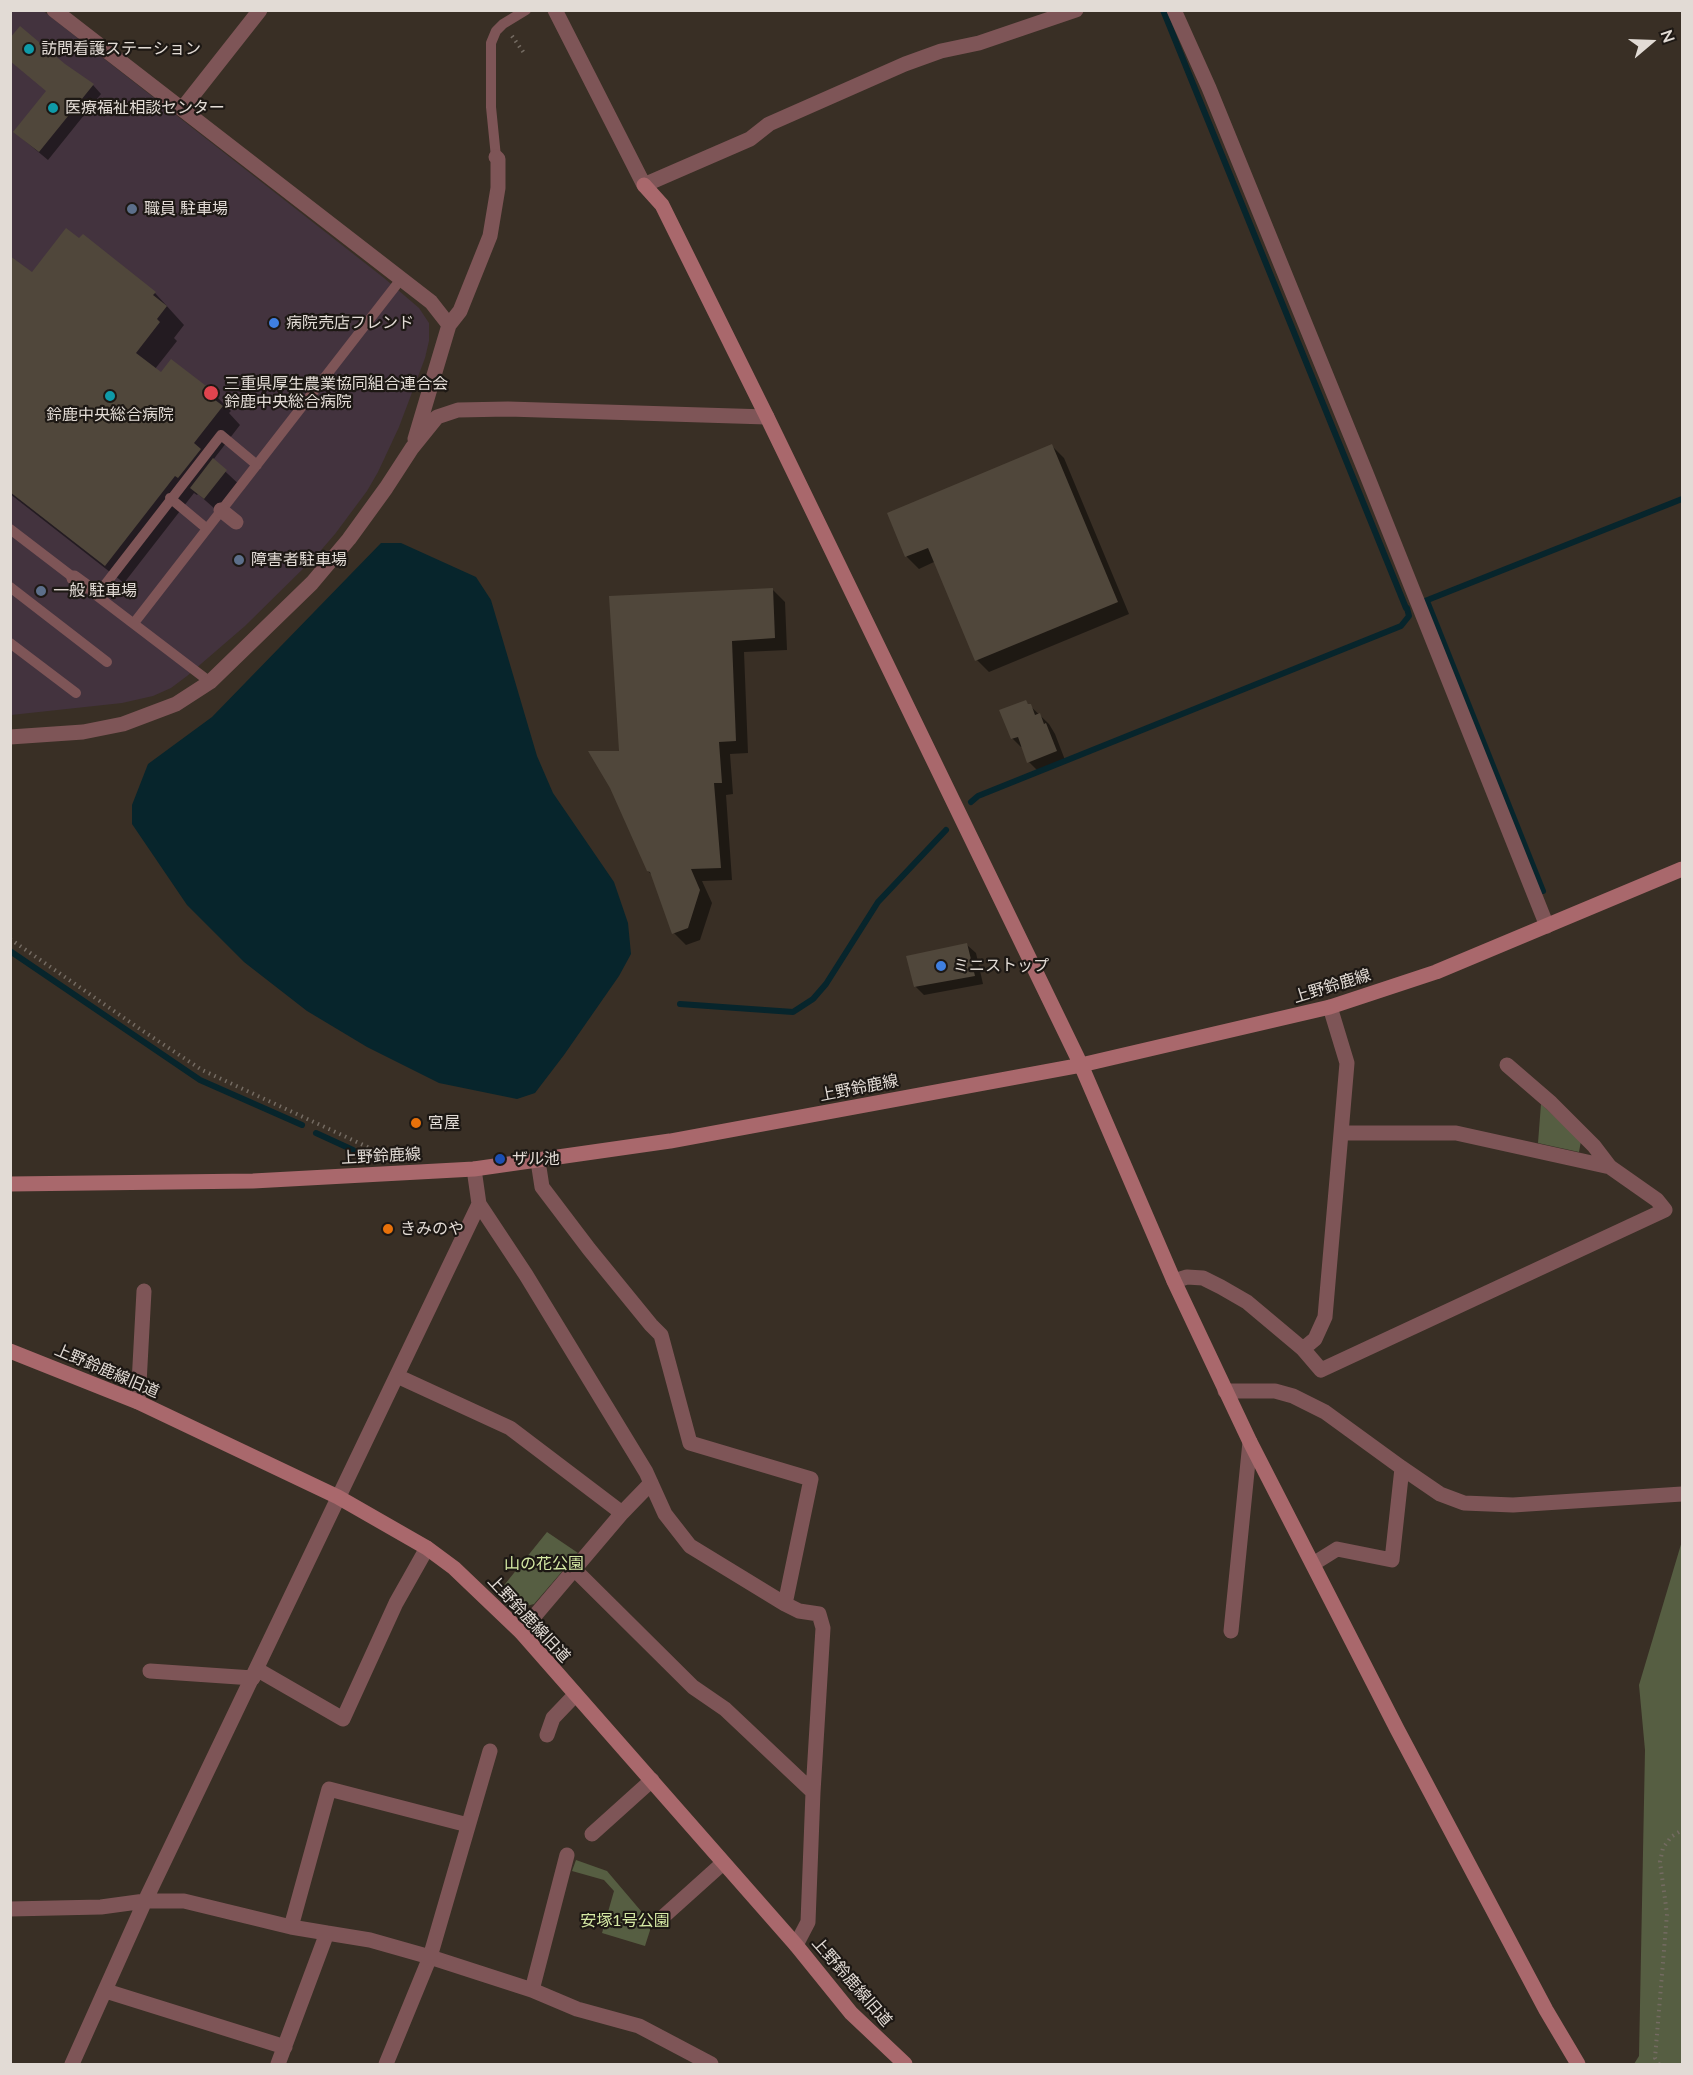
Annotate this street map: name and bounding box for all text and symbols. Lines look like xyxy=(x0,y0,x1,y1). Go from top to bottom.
north arrow xyxy=(1621,12,1681,72)
text: N xyxy=(1658,27,1679,45)
place label: 訪問看護ステーション xyxy=(41,39,201,59)
marker: 訪問看護ステーション xyxy=(22,42,36,56)
place label: 医療福祉相談センター xyxy=(65,98,225,118)
marker: 医療福祉相談センター xyxy=(46,101,60,115)
place label: 職員 駐車場 xyxy=(144,199,228,219)
marker: 職員 駐車場 xyxy=(125,202,139,216)
place label: 病院売店フレンド xyxy=(286,313,414,333)
marker: 病院売店フレンド xyxy=(267,316,281,330)
place label: 三重県厚生農業協同組合連合会 鈴鹿中央総合病院 xyxy=(224,374,448,412)
marker: 三重県厚生農業協同組合連合会 鈴鹿中央総合病院 xyxy=(202,384,220,402)
marker: 鈴鹿中央総合病院 xyxy=(103,389,117,403)
place label: 鈴鹿中央総合病院 xyxy=(46,405,174,425)
place label: 障害者駐車場 xyxy=(251,550,347,570)
marker: 障害者駐車場 xyxy=(232,553,246,567)
place label: 一般 駐車場 xyxy=(53,581,137,601)
marker: 一般 駐車場 xyxy=(34,584,48,598)
place label: ミニストップ xyxy=(953,956,1049,976)
marker: ミニストップ xyxy=(934,959,948,973)
street label: 上野鈴鹿線 xyxy=(1291,965,1373,1007)
street label: 上野鈴鹿線 xyxy=(818,1071,900,1105)
place label: 宮屋 xyxy=(428,1113,460,1133)
marker: 宮屋 xyxy=(409,1116,423,1130)
street label: 上野鈴鹿線 xyxy=(341,1144,421,1168)
place label: ザル池 xyxy=(512,1149,560,1169)
marker: ザル池 xyxy=(493,1152,507,1166)
place label: きみのや xyxy=(400,1219,464,1239)
marker: きみのや xyxy=(381,1222,395,1236)
street label: 上野鈴鹿線旧道 xyxy=(52,1340,162,1402)
park label: 山の花公園 xyxy=(504,1554,584,1574)
street label: 上野鈴鹿線旧道 xyxy=(484,1571,574,1667)
park label: 安塚1号公園 xyxy=(580,1911,670,1931)
street label: 上野鈴鹿線旧道 xyxy=(808,1933,896,2031)

